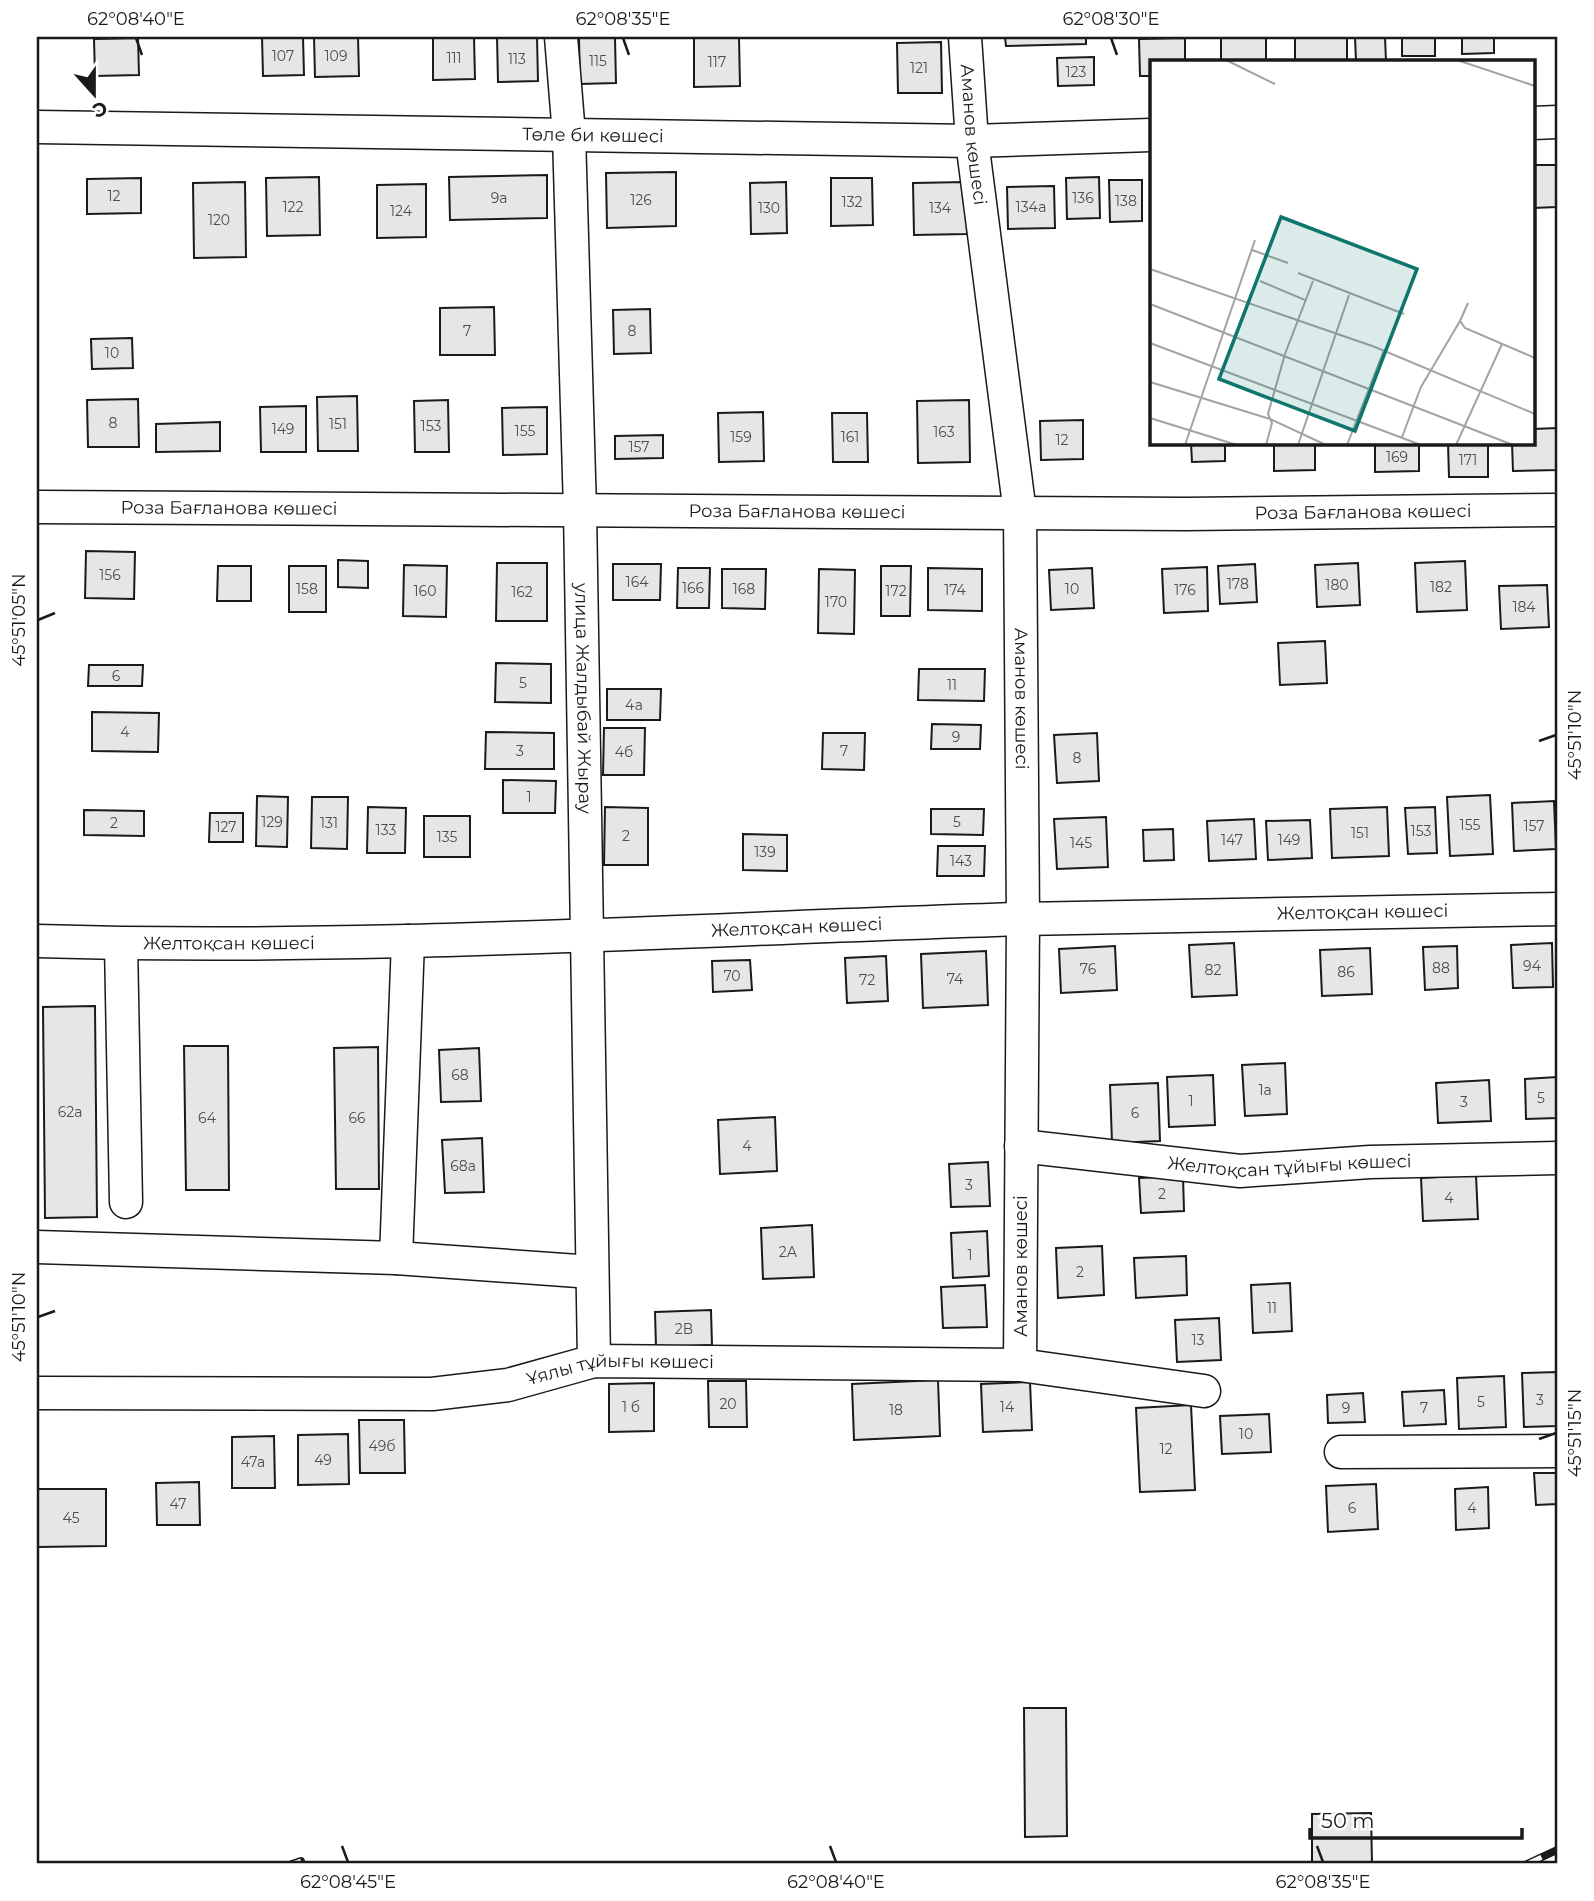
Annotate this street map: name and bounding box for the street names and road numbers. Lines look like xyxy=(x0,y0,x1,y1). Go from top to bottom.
street label: Аманов көшесі xyxy=(956,63,991,207)
street label: Төле би көшесі xyxy=(522,123,664,147)
street label: Роза Бағланова көшесі xyxy=(120,497,338,520)
street label: Роза Бағланова көшесі xyxy=(688,500,906,523)
street label: Роза Бағланова көшесі xyxy=(1254,500,1472,524)
street label: улица Жалдыбай Жырау xyxy=(570,582,596,814)
street label: Аманов көшесі xyxy=(1010,628,1033,770)
street label: Желтоқсан көшесі xyxy=(1276,900,1449,924)
street label: Желтоқсан көшесі xyxy=(710,913,883,942)
street label: Желтоқсан көшесі xyxy=(143,932,315,955)
street label: Желтоқсан тұйығы көшесі xyxy=(1166,1150,1412,1182)
street label: Аманов көшесі xyxy=(1010,1195,1032,1337)
street label: Ұялы тұйығы көшесі xyxy=(524,1350,714,1390)

